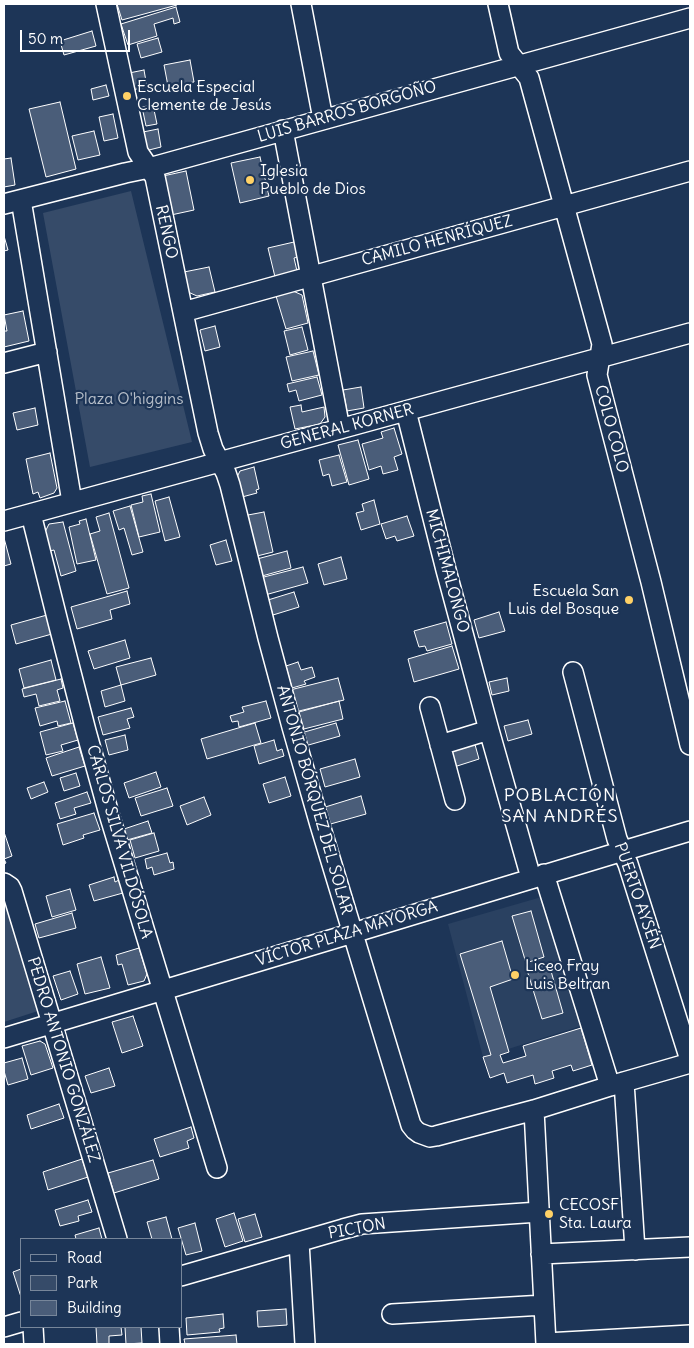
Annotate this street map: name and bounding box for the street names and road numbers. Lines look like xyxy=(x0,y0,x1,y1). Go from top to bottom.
street label: LUIS BARROS BORGOÑO xyxy=(255,77,439,147)
street label: RENGO xyxy=(151,203,181,261)
street label: CAMILO HENRÍQUEZ xyxy=(359,212,515,270)
street label: COLO COLO xyxy=(590,383,632,475)
street label: GENERAL KORNER xyxy=(278,400,416,454)
street label: MICHIMALONGO xyxy=(421,507,473,635)
street label: ANTONIO BÓRQUEZ DEL SOLAR xyxy=(272,683,356,917)
street label: CARLOS SILVA VILDÓSOLA xyxy=(82,743,156,941)
street label: PUERTO AYSÉN xyxy=(610,840,664,952)
street label: VÍCTOR PLAZA MAYORGA xyxy=(254,897,440,971)
street label: PEDRO ANTONIO GONZÁLEZ xyxy=(23,955,103,1165)
street label: PICTON xyxy=(327,1215,387,1243)

